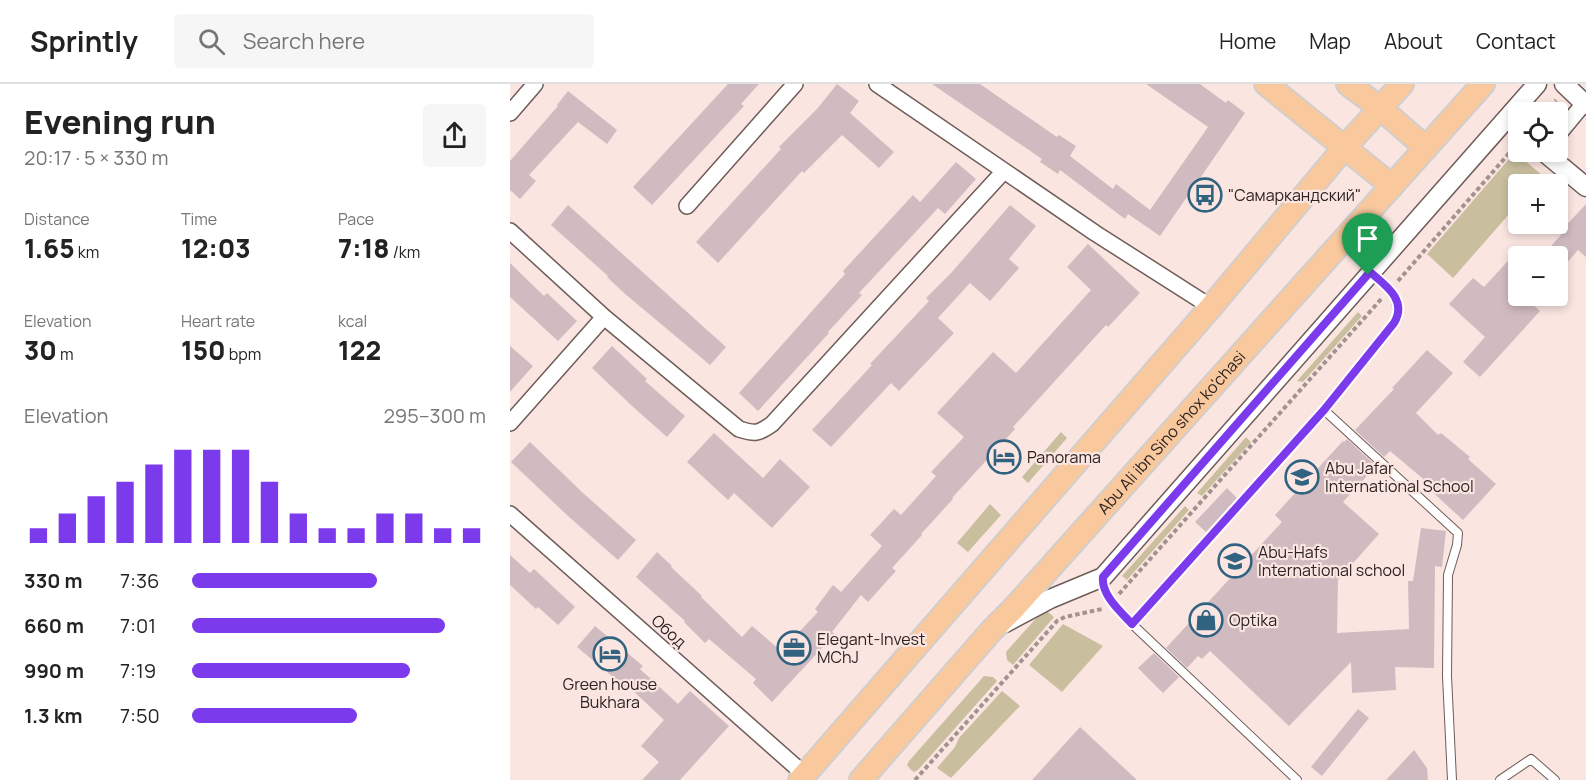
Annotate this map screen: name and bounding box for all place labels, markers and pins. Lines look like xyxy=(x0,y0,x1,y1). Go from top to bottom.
bus stop icon: "Самаркандский" xyxy=(1187,177,1223,213)
place label: "Самаркандский" xyxy=(1228,184,1361,206)
pin xyxy=(1342,213,1393,275)
hotel icon: Panorama xyxy=(986,439,1022,475)
place label: Panorama xyxy=(1027,446,1101,468)
place label: Abu Jafar International School xyxy=(1325,457,1474,497)
school or university icon: Abu Jafar International School xyxy=(1284,459,1320,495)
place label: Abu-Hafs International school xyxy=(1258,541,1405,581)
school or university icon: Abu-Hafs International school xyxy=(1217,543,1253,579)
shop icon: Optika xyxy=(1188,602,1224,638)
place label: Optika xyxy=(1229,609,1277,631)
place label: Elegant-Invest MChJ xyxy=(817,628,925,668)
office icon: Elegant-Invest MChJ xyxy=(776,630,812,666)
hotel icon: Green house Bukhara xyxy=(592,636,628,672)
place label: Green house Bukhara xyxy=(563,673,657,713)

